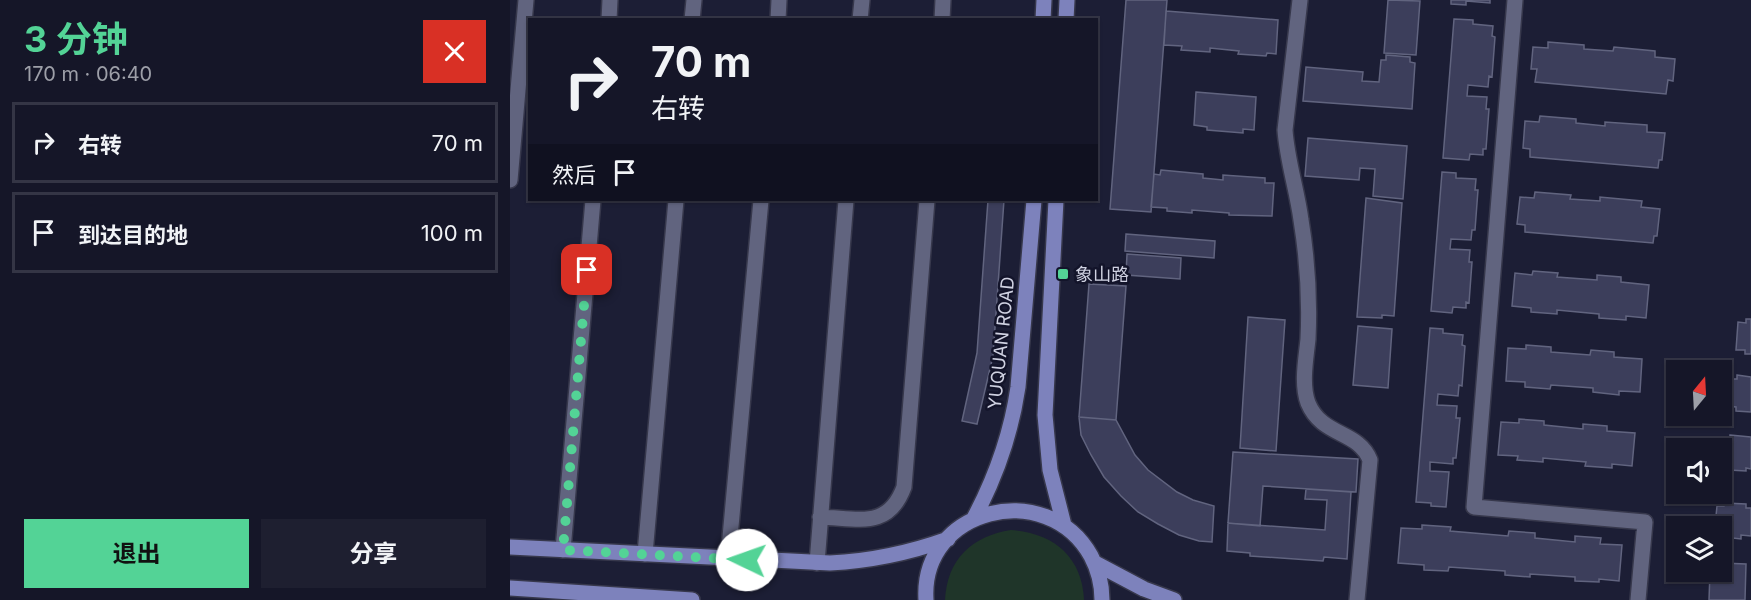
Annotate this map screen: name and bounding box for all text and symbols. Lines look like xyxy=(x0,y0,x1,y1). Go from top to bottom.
text: 3 分钟 xyxy=(24,17,128,61)
button: close xyxy=(423,20,486,83)
text: 70 m xyxy=(651,36,751,87)
icon: right xyxy=(552,42,630,120)
text: 170 m · 06:40 xyxy=(24,62,152,86)
text: 右转 xyxy=(651,92,705,125)
icon: right xyxy=(27,126,60,159)
text: 70 m xyxy=(432,130,483,156)
text: 右转 xyxy=(78,132,122,158)
icon: arrive xyxy=(608,156,641,189)
text: 然后 xyxy=(552,162,596,188)
icon: arrive xyxy=(27,216,60,249)
text: 100 m xyxy=(421,220,483,246)
text: 到达目的地 xyxy=(78,222,188,248)
pin xyxy=(561,244,612,295)
icon: arrive xyxy=(570,253,603,286)
place label: 象山路 xyxy=(1075,264,1129,285)
marker: 象山路 xyxy=(1056,267,1070,281)
street label: YUQUAN ROAD xyxy=(984,275,1018,411)
north arrow xyxy=(1666,360,1732,426)
map controls xyxy=(1666,360,1732,582)
button: sound xyxy=(1666,438,1732,504)
button: layers xyxy=(1666,516,1732,582)
button: 退出 xyxy=(24,519,249,588)
button: 分享 xyxy=(261,519,486,588)
position arrow xyxy=(715,528,779,592)

